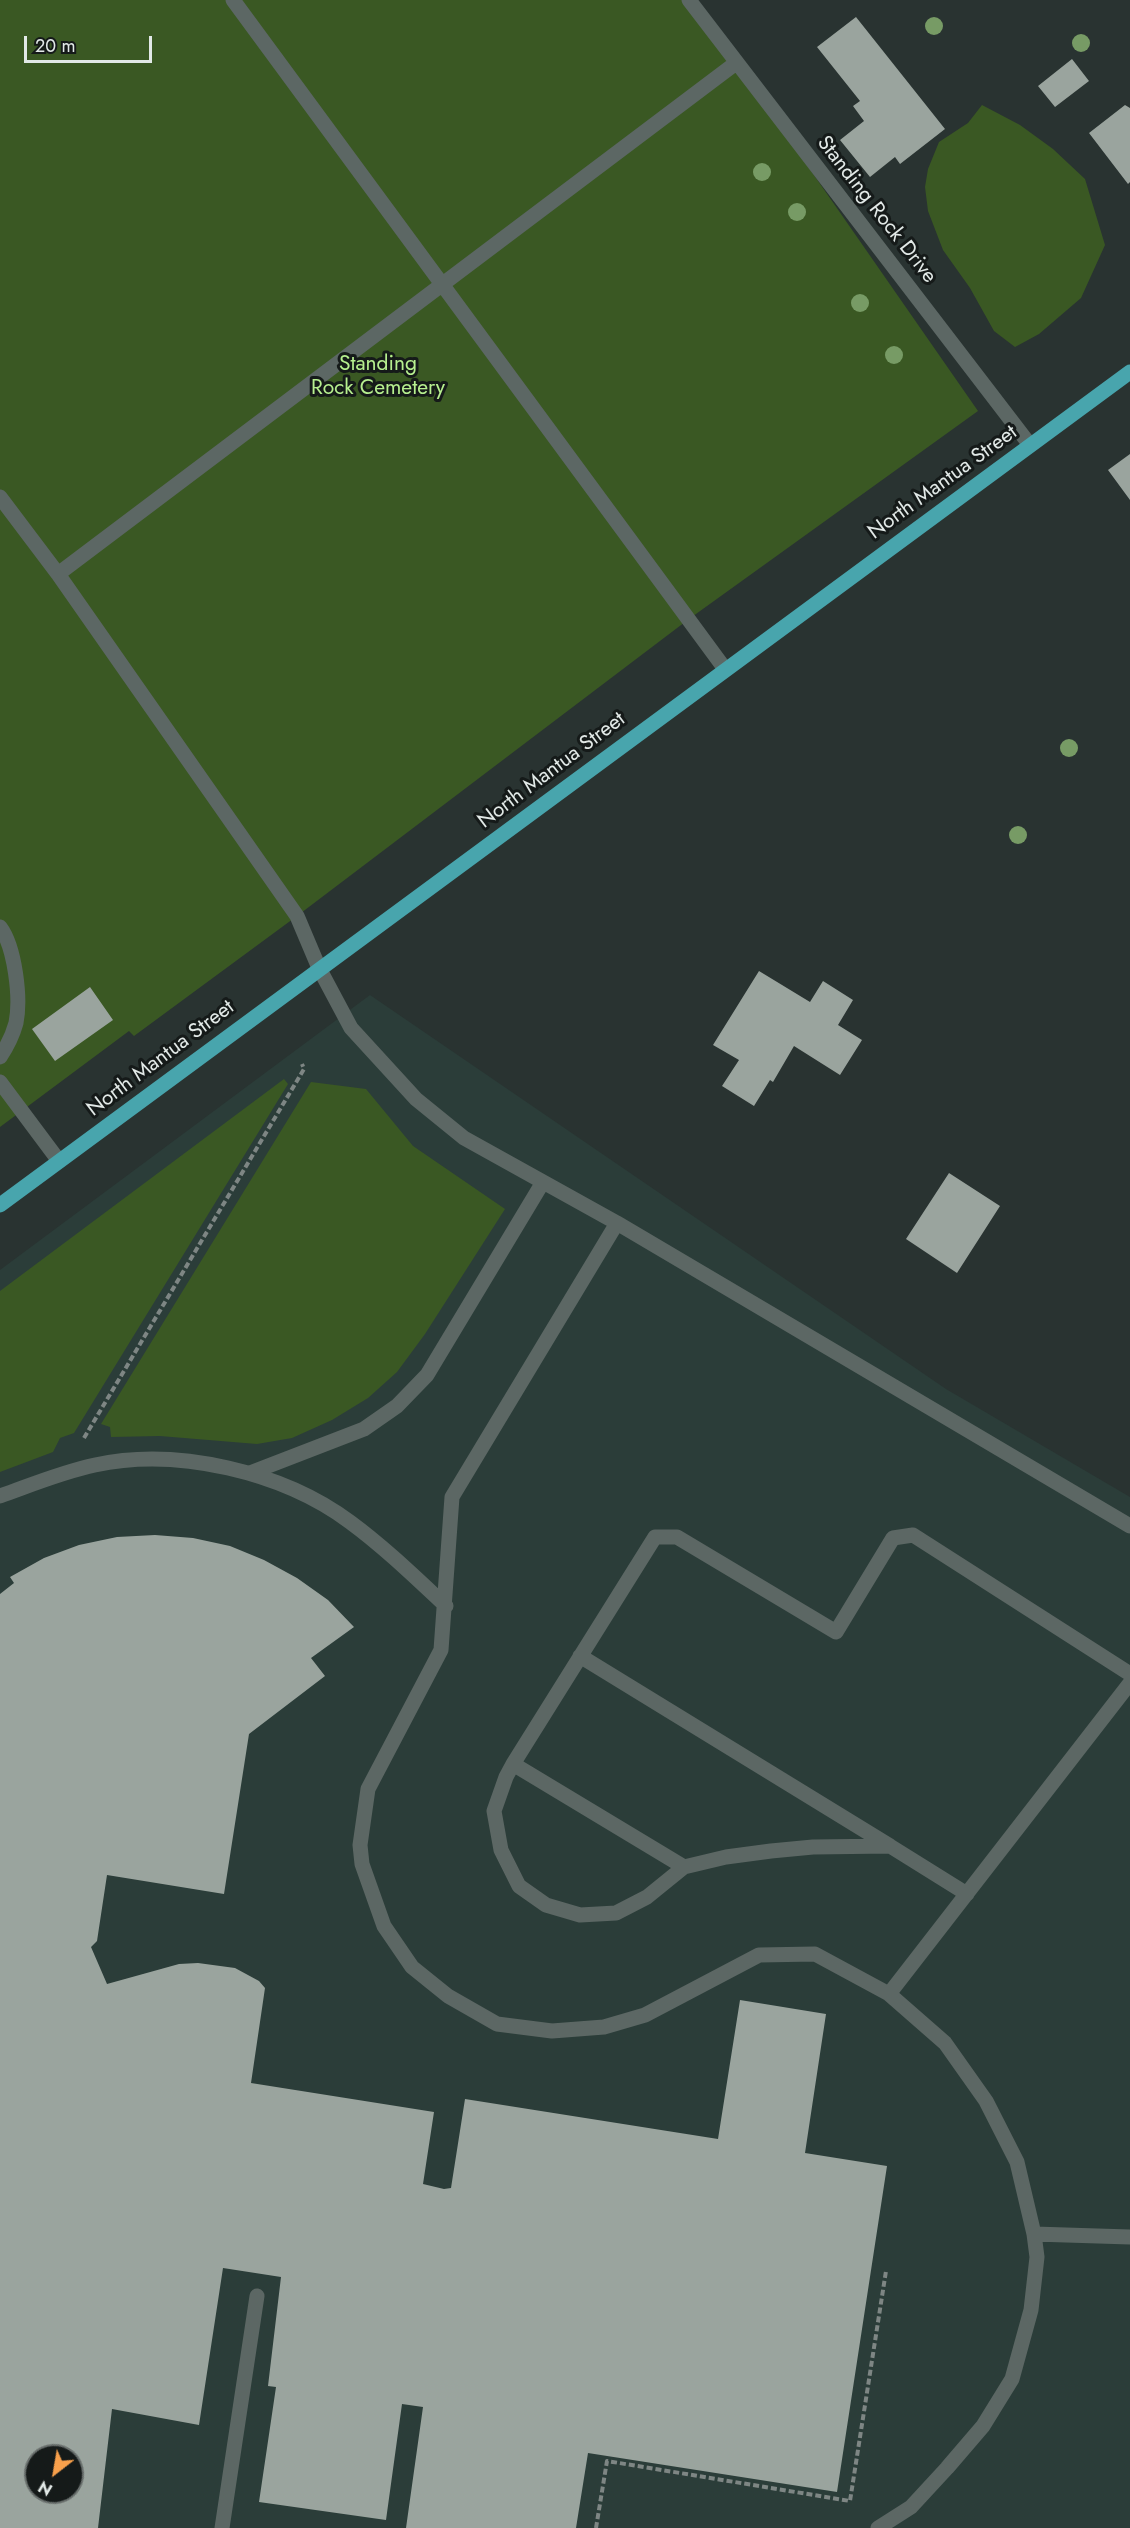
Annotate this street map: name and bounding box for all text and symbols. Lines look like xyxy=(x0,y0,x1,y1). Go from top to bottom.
scale bar xyxy=(27,24,154,62)
text: 20 m xyxy=(35,33,75,59)
street label: Standing Rock Drive xyxy=(811,131,941,289)
park label: Standing Rock Cemetery xyxy=(311,352,445,402)
street label: North Mantua Street xyxy=(864,420,1022,546)
street label: North Mantua Street xyxy=(473,707,631,835)
street label: North Mantua Street xyxy=(82,995,240,1123)
north arrow xyxy=(24,2444,84,2504)
text: N xyxy=(34,2475,57,2501)

